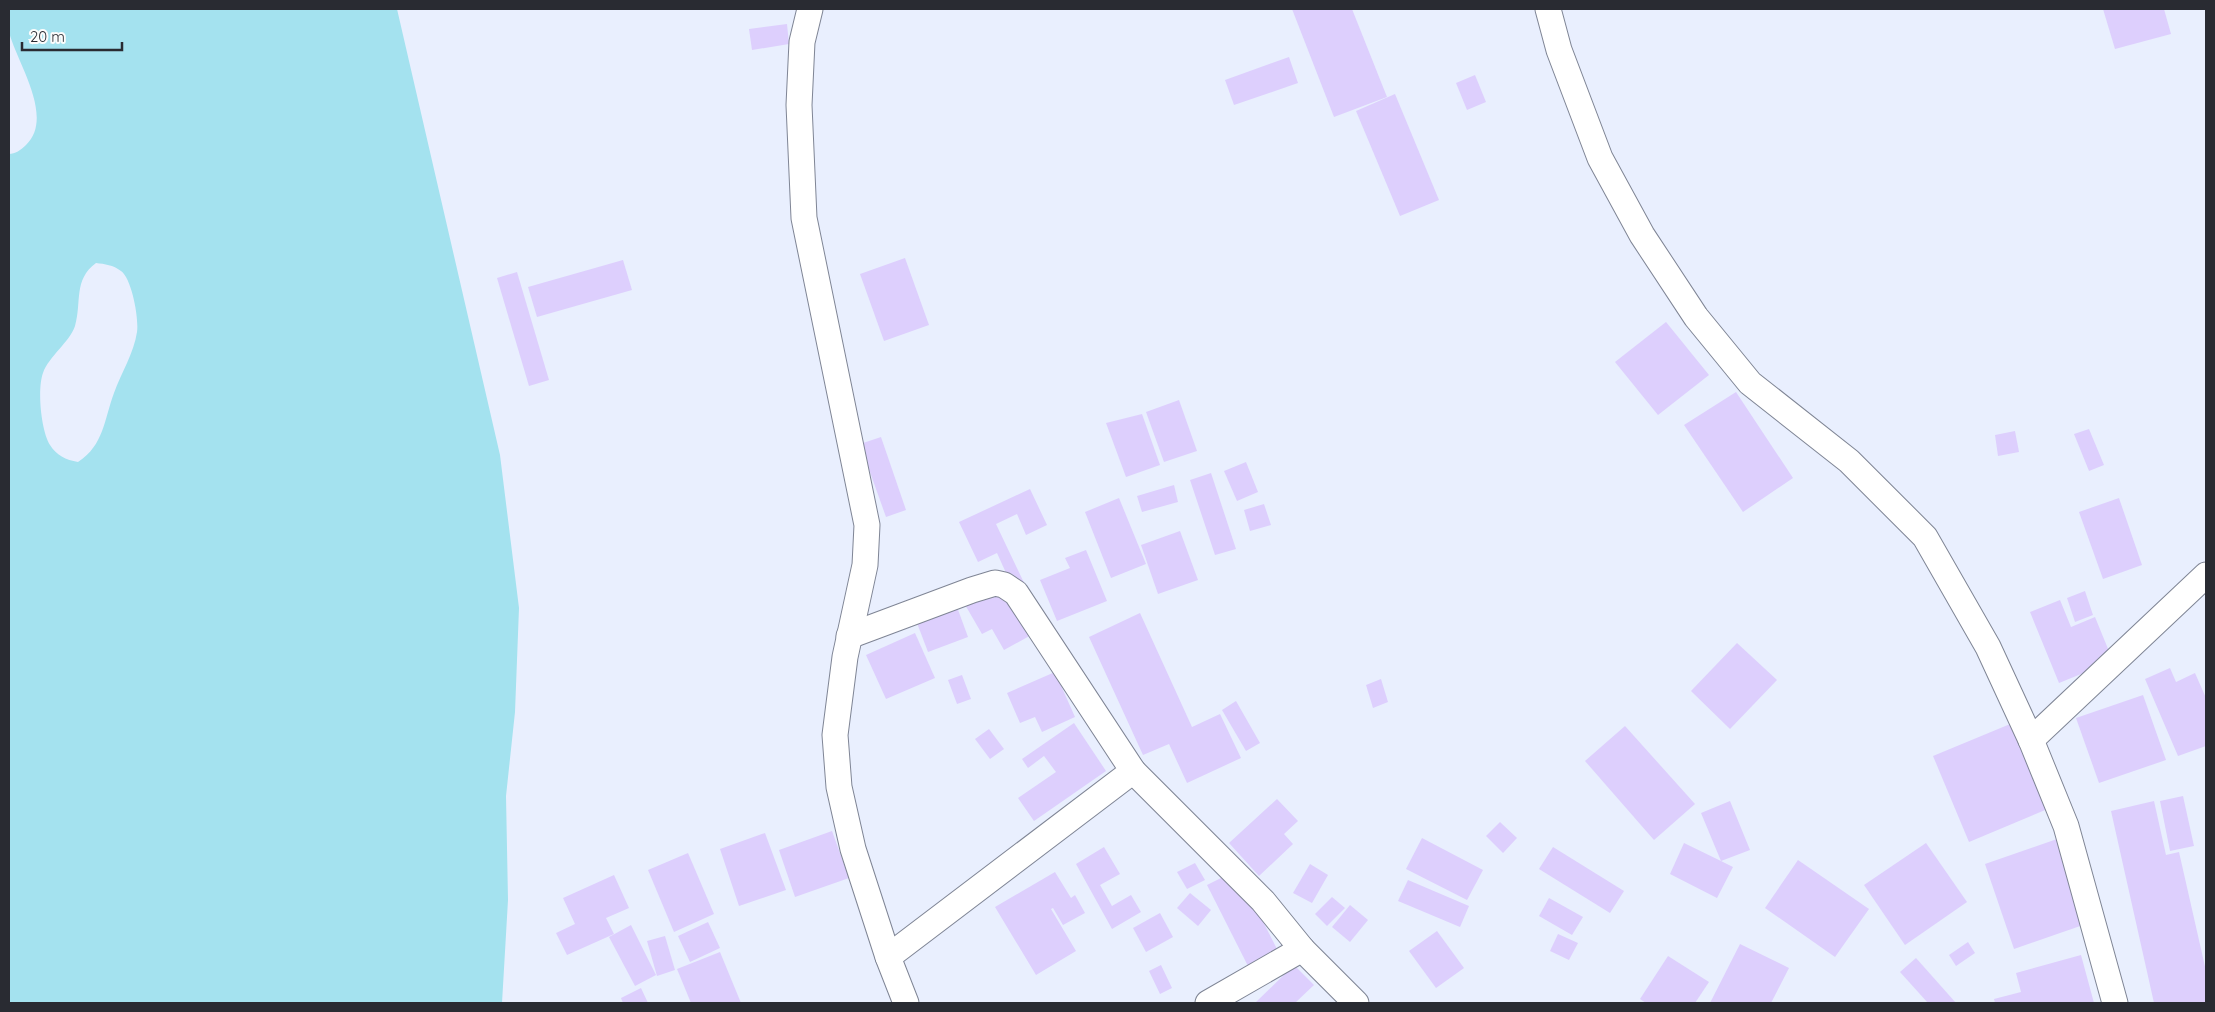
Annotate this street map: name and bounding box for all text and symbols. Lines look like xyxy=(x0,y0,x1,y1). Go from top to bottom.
scale bar xyxy=(22,20,122,52)
text: 20 m xyxy=(30,27,65,46)

